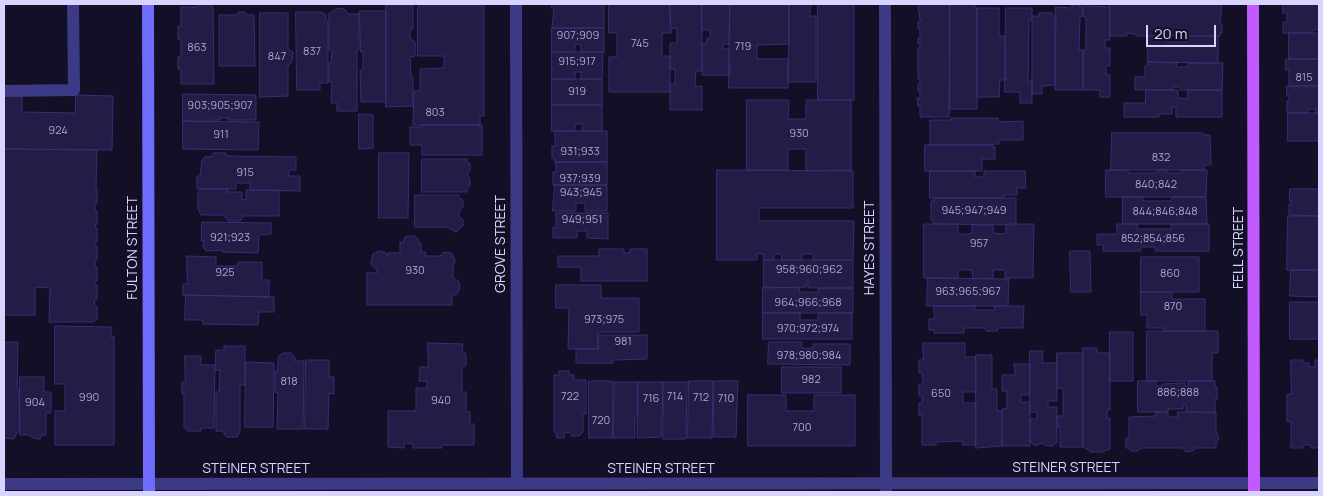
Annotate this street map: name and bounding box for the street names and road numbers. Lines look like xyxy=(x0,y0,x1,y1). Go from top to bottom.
street label: GROVE STREET xyxy=(493,195,509,293)
street label: FULTON STREET xyxy=(125,196,141,300)
street label: HAYES STREET xyxy=(862,201,878,295)
street label: FELL STREET xyxy=(1231,207,1247,289)
street label: STEINER STREET xyxy=(1012,460,1120,476)
street label: STEINER STREET xyxy=(202,461,310,477)
street label: STEINER STREET xyxy=(607,461,715,477)

